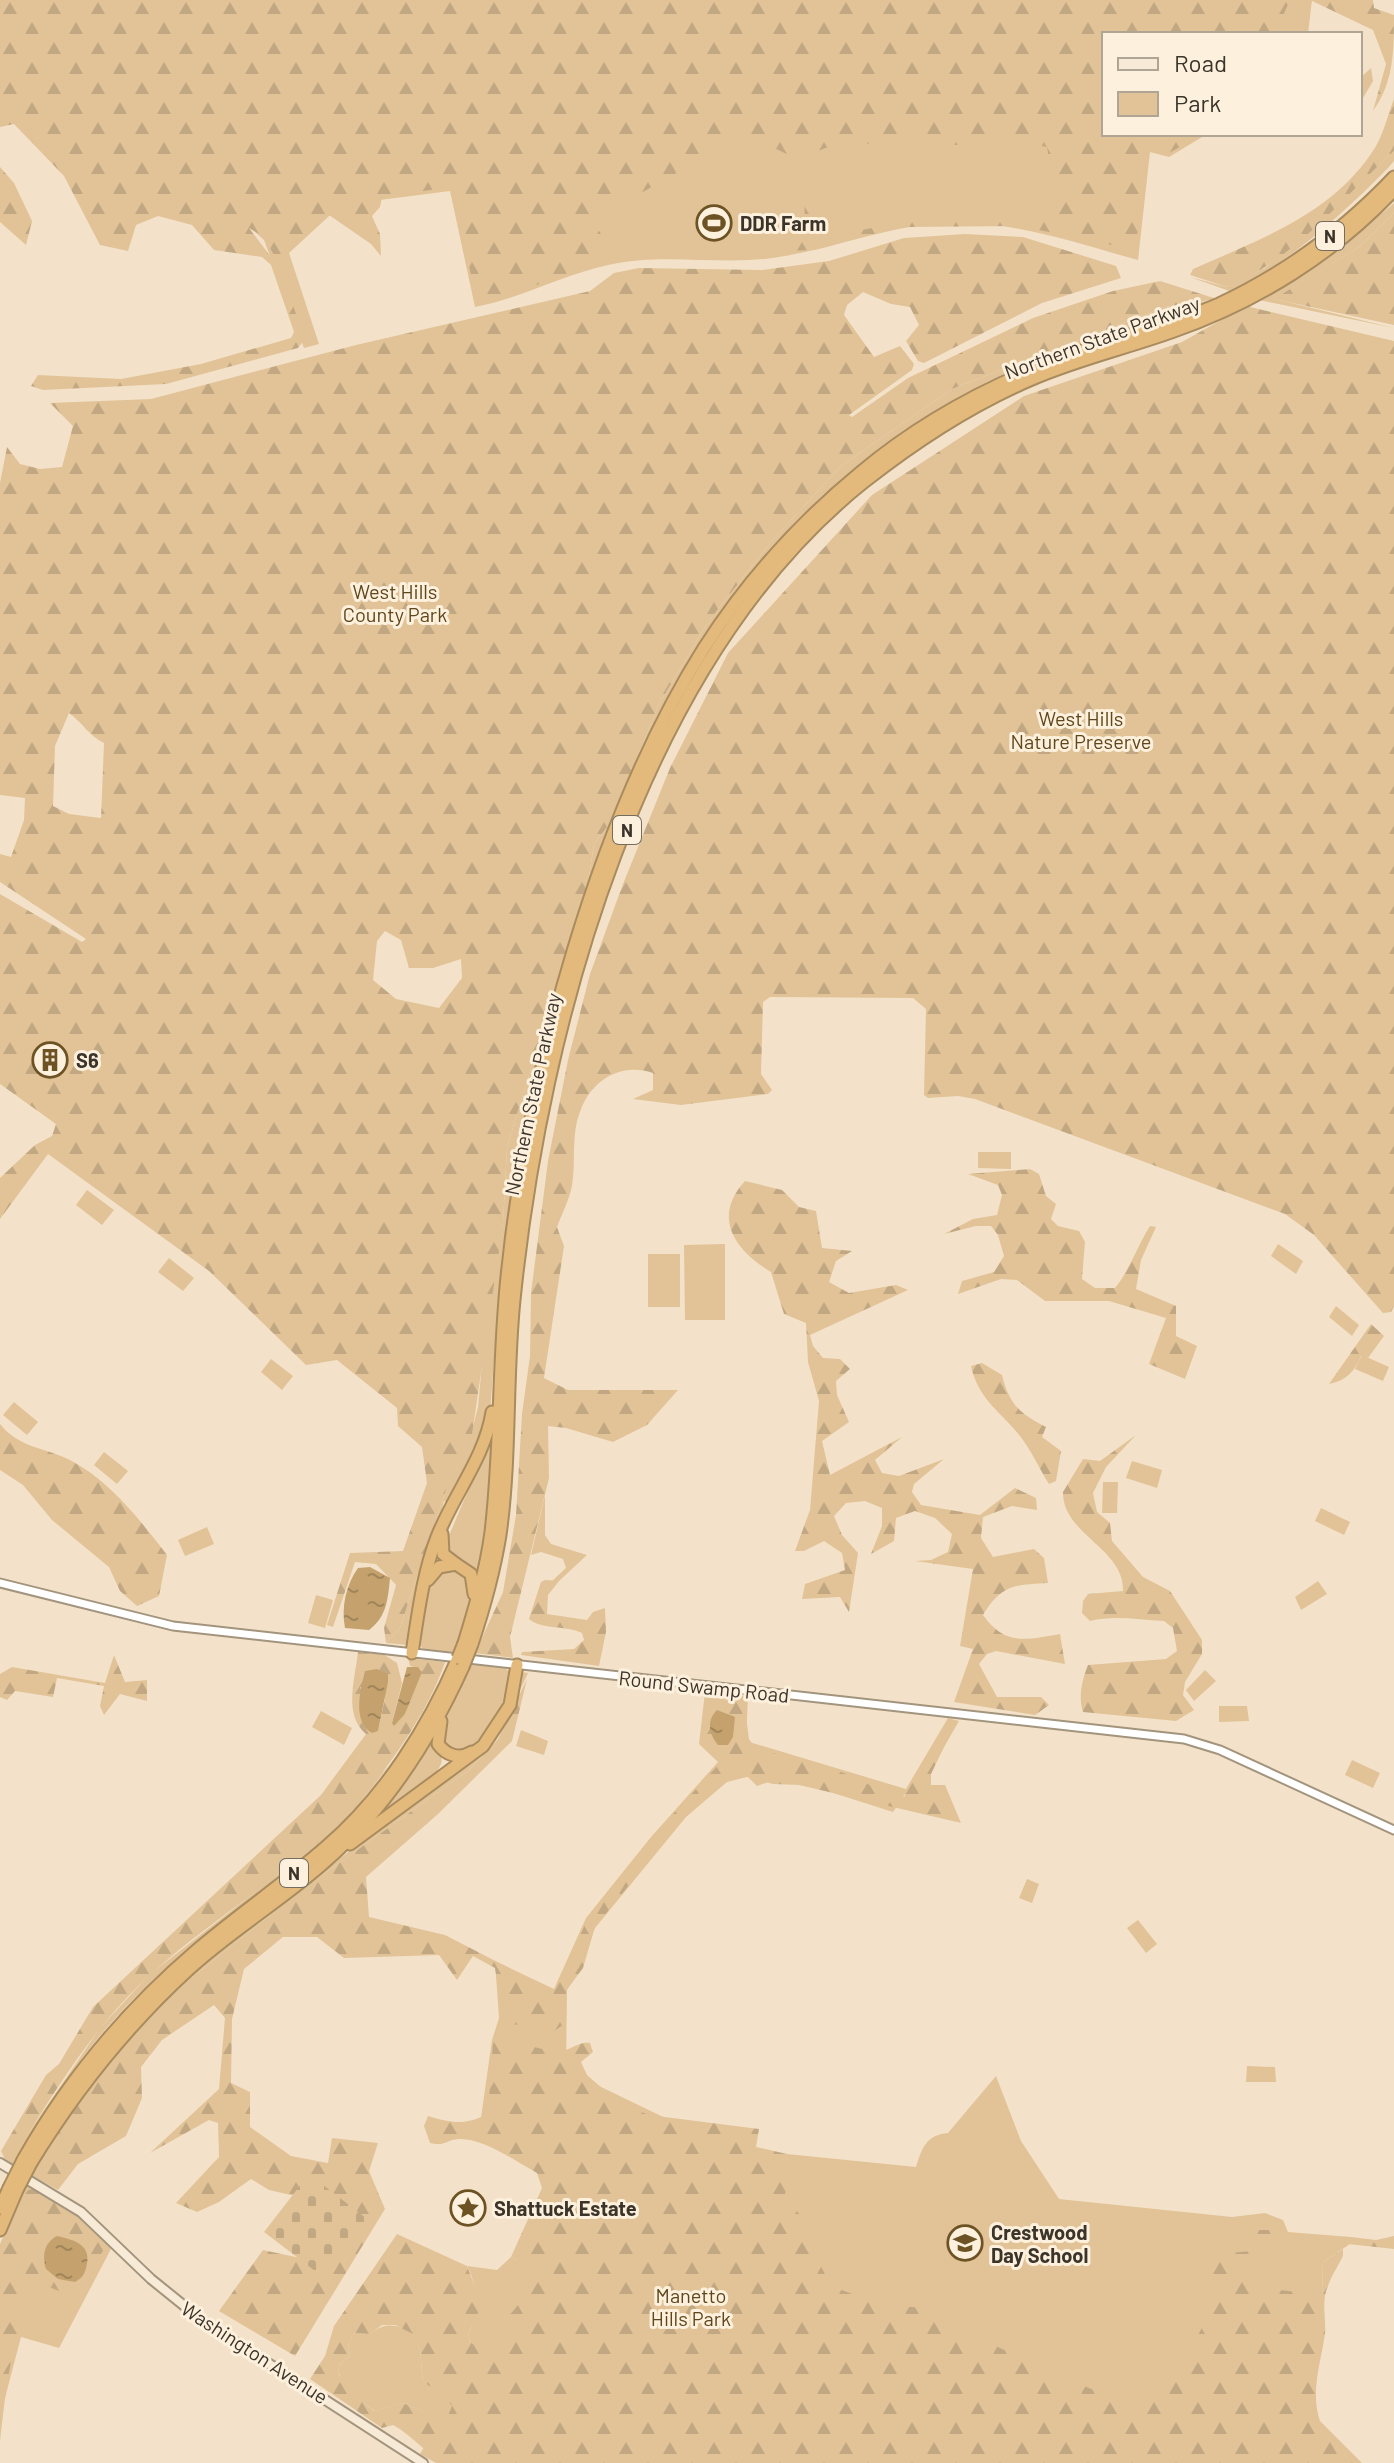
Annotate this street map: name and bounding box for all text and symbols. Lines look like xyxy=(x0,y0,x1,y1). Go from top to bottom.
legend xyxy=(1102,32,1362,136)
text: Road xyxy=(1174,48,1227,77)
text: Park xyxy=(1174,88,1221,117)
sports icon: DDR Farm xyxy=(695,204,733,242)
place label: DDR Farm xyxy=(740,211,826,235)
road number: N xyxy=(1316,222,1344,250)
street label: Northern State Parkway xyxy=(1001,290,1203,384)
park label: West Hills County Park xyxy=(343,579,447,626)
park label: West Hills Nature Preserve xyxy=(1011,706,1151,753)
road number: N xyxy=(613,816,641,844)
street label: Northern State Parkway xyxy=(499,991,565,1197)
building icon: S6 xyxy=(31,1041,69,1079)
place label: S6 xyxy=(76,1048,99,1072)
street label: Round Swamp Road xyxy=(618,1665,790,1707)
road number: N xyxy=(280,1859,308,1887)
place icon: Shattuck Estate xyxy=(449,2189,487,2227)
place label: Shattuck Estate xyxy=(494,2196,637,2220)
place label: Crestwood Day School xyxy=(991,2220,1088,2267)
school or university icon: Crestwood Day School xyxy=(946,2224,984,2262)
park label: Manetto Hills Park xyxy=(651,2283,731,2330)
street label: Washington Avenue xyxy=(177,2296,333,2408)

